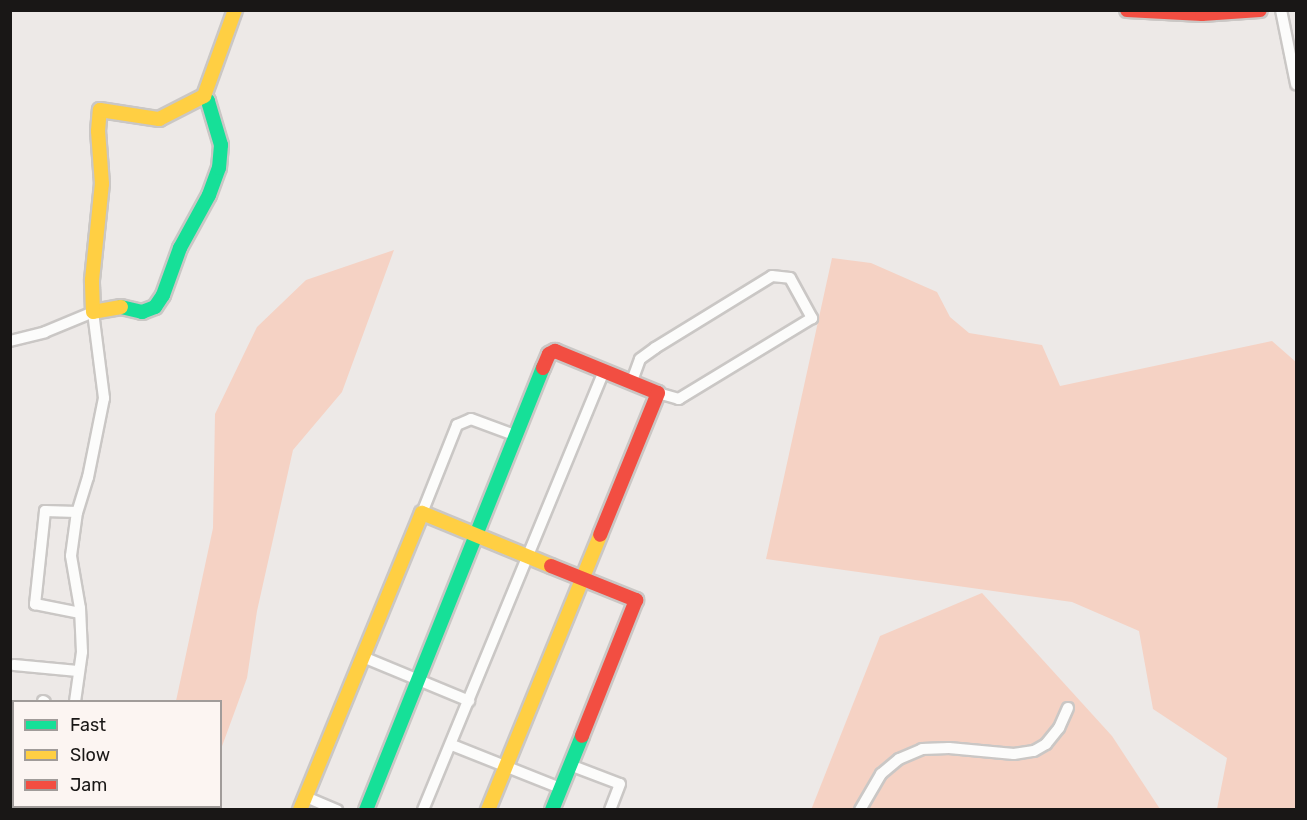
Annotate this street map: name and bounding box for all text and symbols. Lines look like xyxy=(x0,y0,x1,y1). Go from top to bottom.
legend xyxy=(12,700,222,808)
text: Fast xyxy=(70,714,106,736)
text: Slow xyxy=(70,744,110,766)
text: Jam xyxy=(70,774,107,796)

